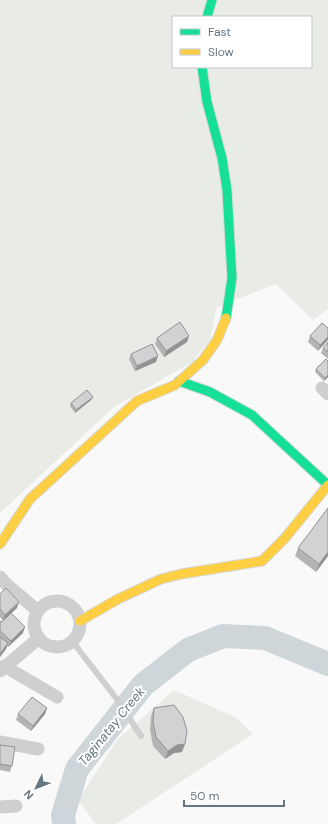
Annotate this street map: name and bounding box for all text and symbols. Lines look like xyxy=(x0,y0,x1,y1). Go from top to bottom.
legend xyxy=(172,16,312,68)
text: Fast xyxy=(208,24,231,40)
text: Slow xyxy=(208,44,234,60)
water label: Taginatay Creek xyxy=(74,683,149,769)
north arrow xyxy=(16,768,56,808)
scale bar xyxy=(184,782,284,808)
text: N xyxy=(21,787,37,803)
text: 50 m xyxy=(190,788,219,804)

